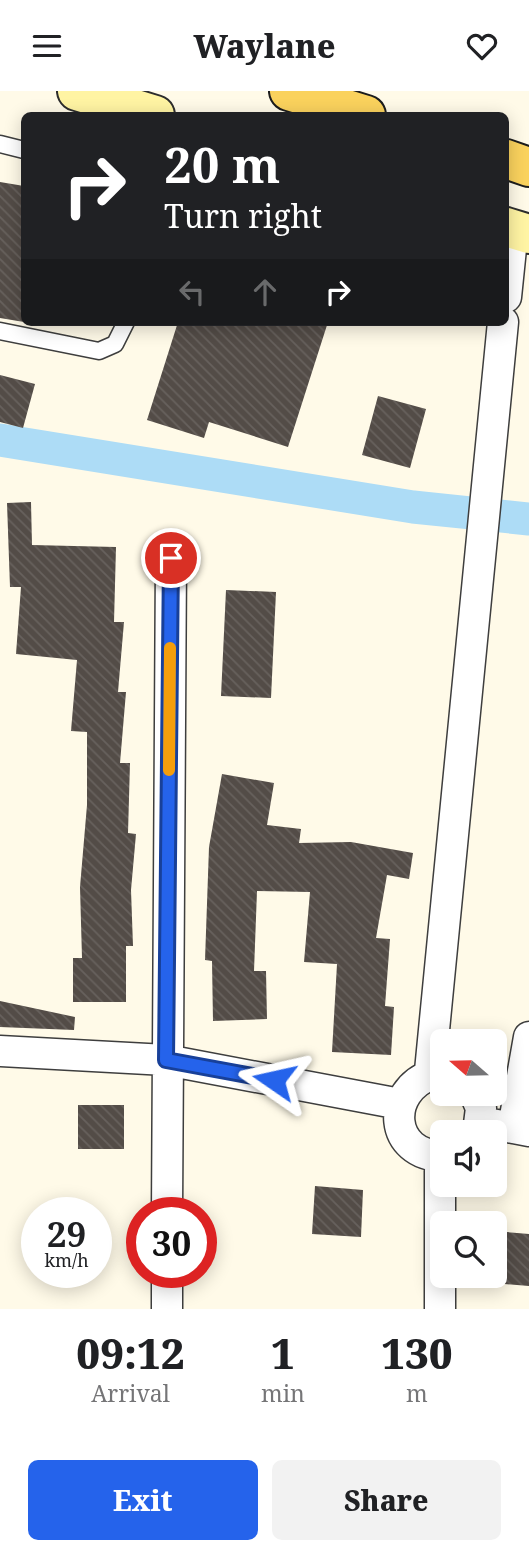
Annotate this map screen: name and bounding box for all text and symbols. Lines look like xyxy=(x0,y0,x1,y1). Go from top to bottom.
text: Waylane xyxy=(194,24,335,67)
icon: menu xyxy=(28,27,66,65)
icon: heart xyxy=(463,27,501,65)
text: 20 m xyxy=(164,131,280,197)
icon: right xyxy=(49,140,140,231)
text: Turn right xyxy=(164,194,322,237)
icon: left xyxy=(173,273,211,311)
icon: ahead xyxy=(246,273,284,311)
icon: right xyxy=(319,273,357,311)
pin xyxy=(141,528,201,588)
icon: arrive xyxy=(152,539,190,577)
north arrow xyxy=(430,1029,508,1106)
map controls xyxy=(430,1029,507,1288)
position arrow xyxy=(237,1043,311,1117)
button: sound xyxy=(430,1120,507,1197)
speed limit sign: 30 xyxy=(126,1197,217,1288)
text: 29 xyxy=(47,1210,86,1257)
button: search xyxy=(430,1211,507,1288)
text: km/h xyxy=(44,1248,89,1272)
text: 09:12 xyxy=(76,1324,185,1381)
text: 1 xyxy=(271,1324,295,1381)
text: 130 xyxy=(381,1324,453,1381)
text: Arrival xyxy=(91,1377,170,1409)
text: min xyxy=(261,1377,305,1409)
text: m xyxy=(406,1377,428,1409)
button: Exit xyxy=(28,1460,258,1540)
button: Share xyxy=(272,1460,501,1540)

